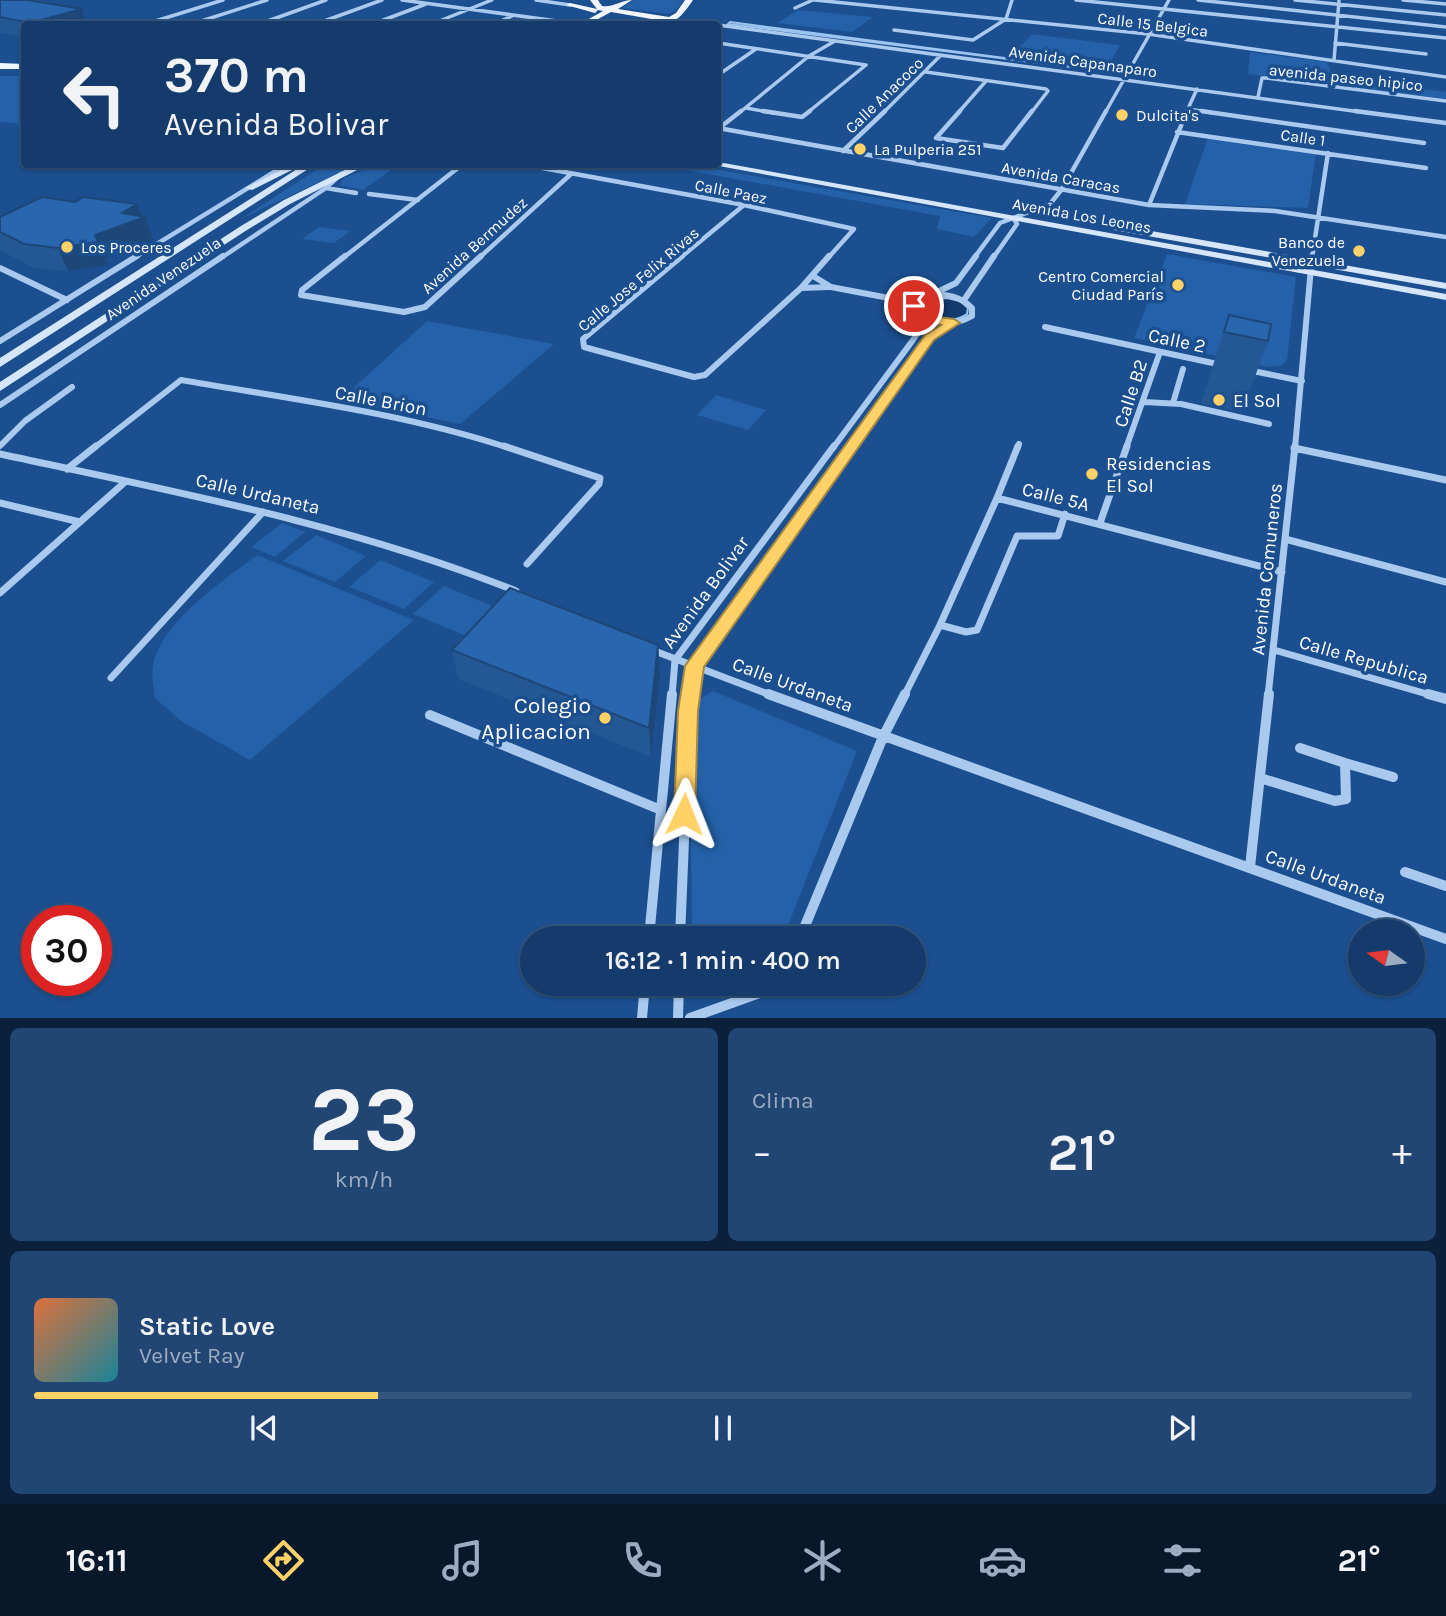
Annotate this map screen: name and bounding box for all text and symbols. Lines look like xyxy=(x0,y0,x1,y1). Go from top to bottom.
street label: Calle 15 Belgica xyxy=(1097,8,1209,41)
street label: Avenida Capanaparo xyxy=(1008,42,1158,81)
text: 370 m xyxy=(164,47,309,104)
icon: left xyxy=(49,49,140,140)
street label: Calle Anacoco xyxy=(841,53,927,137)
street label: avenida paseo hipico xyxy=(1268,60,1424,95)
text: Avenida Bolivar xyxy=(164,106,388,143)
place label: Dulcita's xyxy=(1136,106,1199,125)
marker: Dulcita's xyxy=(1114,107,1130,123)
street label: Calle 1 xyxy=(1279,125,1326,150)
place label: La Pulperia 251 xyxy=(874,140,981,159)
marker: La Pulperia 251 xyxy=(852,141,868,157)
street label: Avenida Caracas xyxy=(1000,158,1122,197)
street label: Calle Paez xyxy=(693,175,769,208)
street label: Avenida Bermudez xyxy=(418,193,531,298)
street label: Avenida Los Leones xyxy=(1011,194,1153,237)
street label: Calle Jose Felix Rivas xyxy=(574,223,703,336)
street label: Avenida Venezuela xyxy=(102,233,225,324)
place label: Banco de Venezuela xyxy=(1272,233,1345,270)
place label: Los Proceres xyxy=(81,238,172,257)
marker: Los Proceres xyxy=(59,239,75,255)
marker: Banco de Venezuela xyxy=(1351,243,1367,259)
place label: Centro Comercial Ciudad París xyxy=(1038,267,1164,304)
pin xyxy=(884,276,944,336)
marker: Centro Comercial Ciudad París xyxy=(1170,277,1186,293)
icon: arrive xyxy=(895,287,933,325)
street label: Calle 2 xyxy=(1146,324,1207,358)
street label: Calle B2 xyxy=(1110,357,1152,430)
street label: Calle Brion xyxy=(333,381,429,421)
place label: El Sol xyxy=(1233,390,1281,412)
marker: El Sol xyxy=(1211,392,1227,408)
place label: Residencias El Sol xyxy=(1106,453,1211,497)
marker: Residencias El Sol xyxy=(1084,466,1100,482)
street label: Calle Urdaneta xyxy=(194,469,322,519)
street label: Calle 5A xyxy=(1020,478,1092,516)
street label: Avenida Comuneros xyxy=(1247,482,1287,656)
street label: Avenida Bolivar xyxy=(658,532,754,653)
street label: Calle Republica xyxy=(1297,631,1431,689)
street label: Calle Urdaneta xyxy=(729,653,856,717)
place label: Colegio Aplicacion xyxy=(481,692,591,745)
marker: Colegio Aplicacion xyxy=(597,710,613,726)
position arrow xyxy=(647,777,721,851)
street label: Calle Urdaneta xyxy=(1262,845,1389,909)
speed limit sign: 30 xyxy=(21,905,112,996)
north arrow xyxy=(1348,919,1424,996)
map controls xyxy=(1348,919,1425,996)
text: 16:12 · 1 min · 400 m xyxy=(605,945,841,976)
text: 23 xyxy=(308,1067,420,1173)
text: Clima xyxy=(752,1087,814,1114)
text: 21° xyxy=(1048,1122,1116,1183)
text: − xyxy=(752,1130,772,1175)
text: + xyxy=(1392,1130,1412,1175)
text: km/h xyxy=(335,1166,393,1193)
text: Static Love xyxy=(139,1311,275,1342)
text: Velvet Ray xyxy=(139,1342,244,1369)
icon: previous xyxy=(245,1409,283,1447)
icon: pause xyxy=(704,1409,742,1447)
icon: next xyxy=(1163,1409,1201,1447)
icon: directions xyxy=(259,1536,308,1585)
icon: music xyxy=(438,1536,487,1585)
icon: phone xyxy=(618,1536,667,1585)
icon: climate xyxy=(798,1536,847,1585)
icon: car xyxy=(978,1536,1027,1585)
icon: filters xyxy=(1158,1536,1207,1585)
text: 16:11 xyxy=(65,1542,128,1579)
text: 21° xyxy=(1337,1542,1381,1579)

